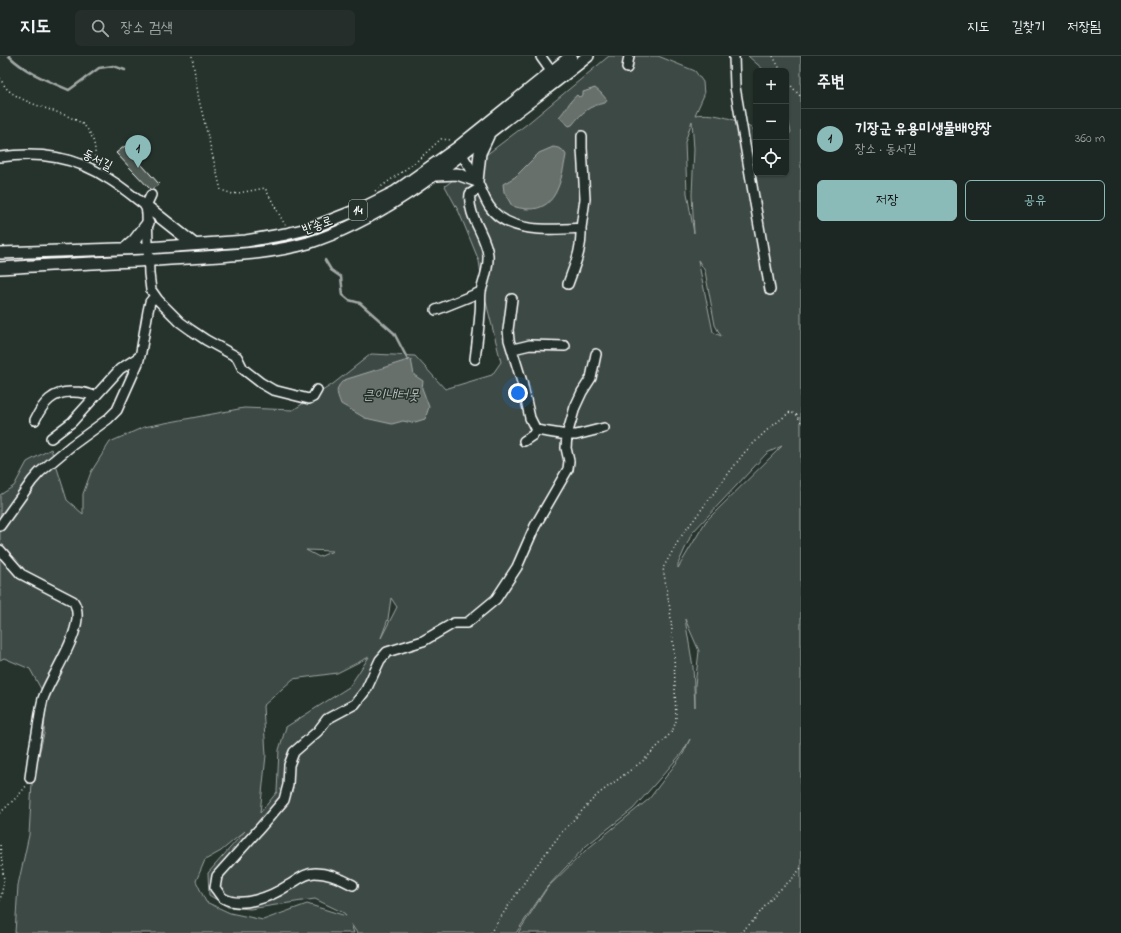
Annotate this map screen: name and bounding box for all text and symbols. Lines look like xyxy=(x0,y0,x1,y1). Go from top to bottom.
search box xyxy=(75,10,355,46)
text: 지도 xyxy=(20,14,51,41)
icon: search xyxy=(89,17,111,39)
text: 장소 검색 xyxy=(121,17,173,39)
text: 지도 xyxy=(967,17,989,38)
text: 길찾기 xyxy=(1011,17,1045,38)
text: 저장됨 xyxy=(1067,17,1101,38)
map controls xyxy=(753,68,789,176)
button: + xyxy=(753,68,789,104)
text: 주변 xyxy=(817,70,844,95)
button: − xyxy=(753,104,789,140)
text: 기장군 유용미생물배양장 xyxy=(855,118,992,140)
text: 1 xyxy=(828,129,832,148)
text: 360 m xyxy=(1075,129,1105,148)
pin: 1 xyxy=(125,135,151,168)
button: locate xyxy=(753,140,789,176)
text: 장소 · 동서길 xyxy=(855,140,917,159)
street label: 동서길 xyxy=(79,145,116,176)
button: 저장 xyxy=(817,180,957,221)
button: 공유 xyxy=(965,180,1105,221)
road number: 14 xyxy=(349,200,367,220)
street label: 반송로 xyxy=(300,211,335,240)
your location xyxy=(508,383,528,403)
water label: 큰이내터못 xyxy=(363,385,420,406)

